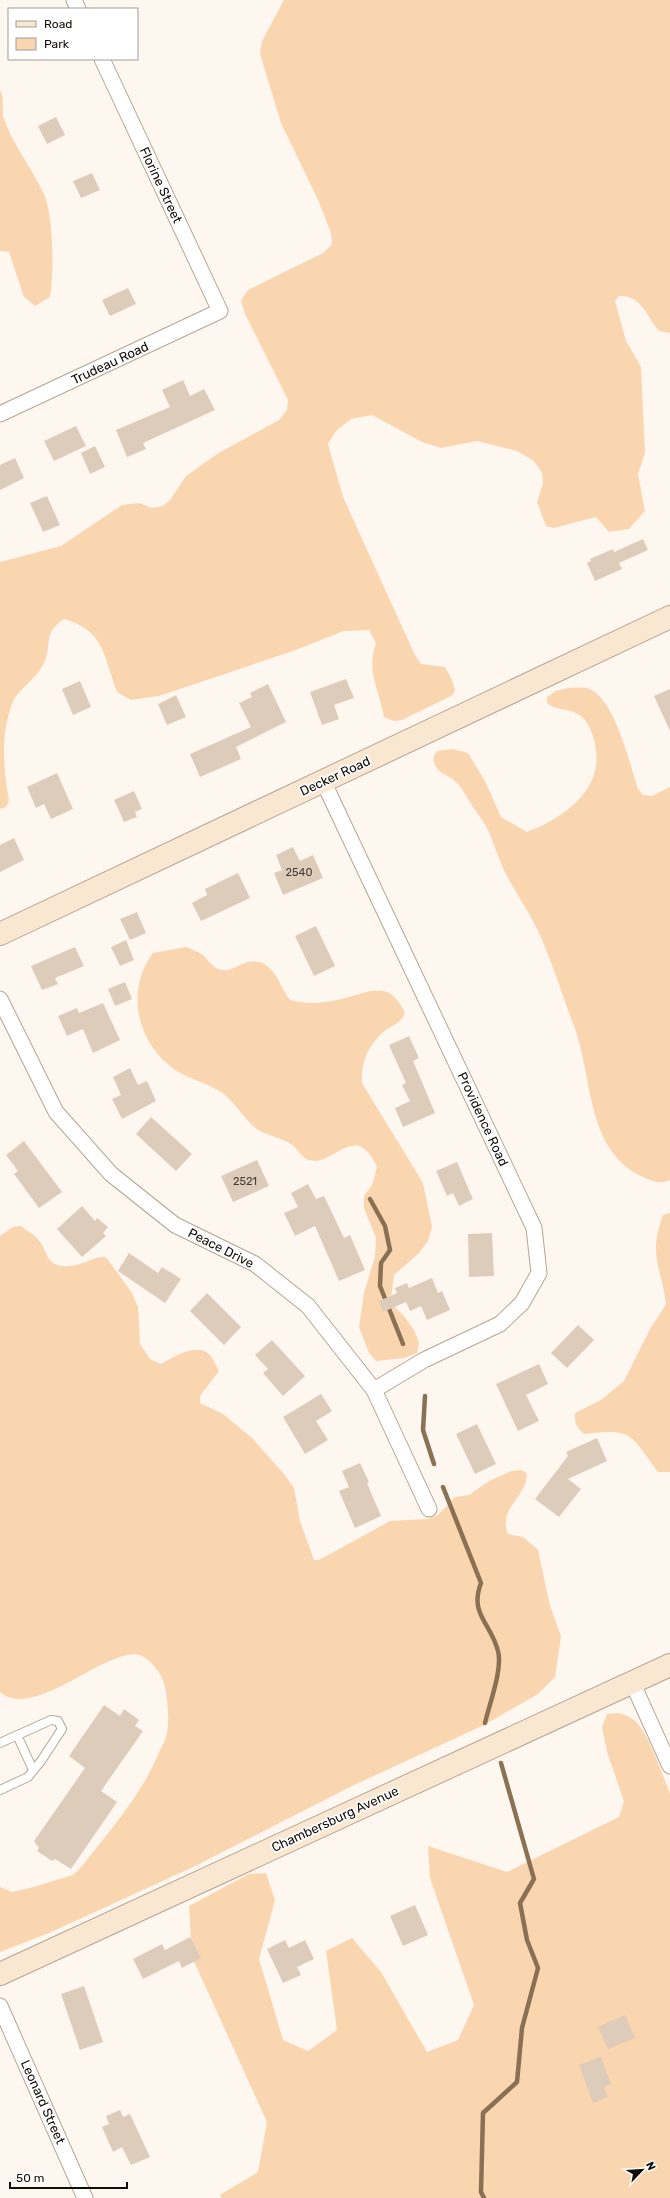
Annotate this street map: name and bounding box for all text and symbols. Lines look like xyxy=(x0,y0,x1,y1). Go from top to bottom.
legend xyxy=(8,8,138,60)
text: Road xyxy=(44,17,72,31)
text: Park xyxy=(44,37,70,51)
street label: Florine Street xyxy=(137,145,185,225)
street label: Trudeau Road xyxy=(69,339,151,387)
street label: Decker Road xyxy=(298,753,372,799)
house number: 2540 xyxy=(286,866,312,879)
street label: Providence Road xyxy=(455,1070,511,1168)
house number: 2521 xyxy=(233,1175,257,1188)
street label: Peace Drive xyxy=(186,1225,256,1271)
street label: Chambersburg Avenue xyxy=(269,1783,401,1856)
street label: Leonard Street xyxy=(18,2058,68,2146)
north arrow xyxy=(622,2150,662,2190)
text: N xyxy=(643,2160,658,2172)
scale bar xyxy=(10,2164,127,2190)
text: 50 m xyxy=(16,2171,44,2185)

